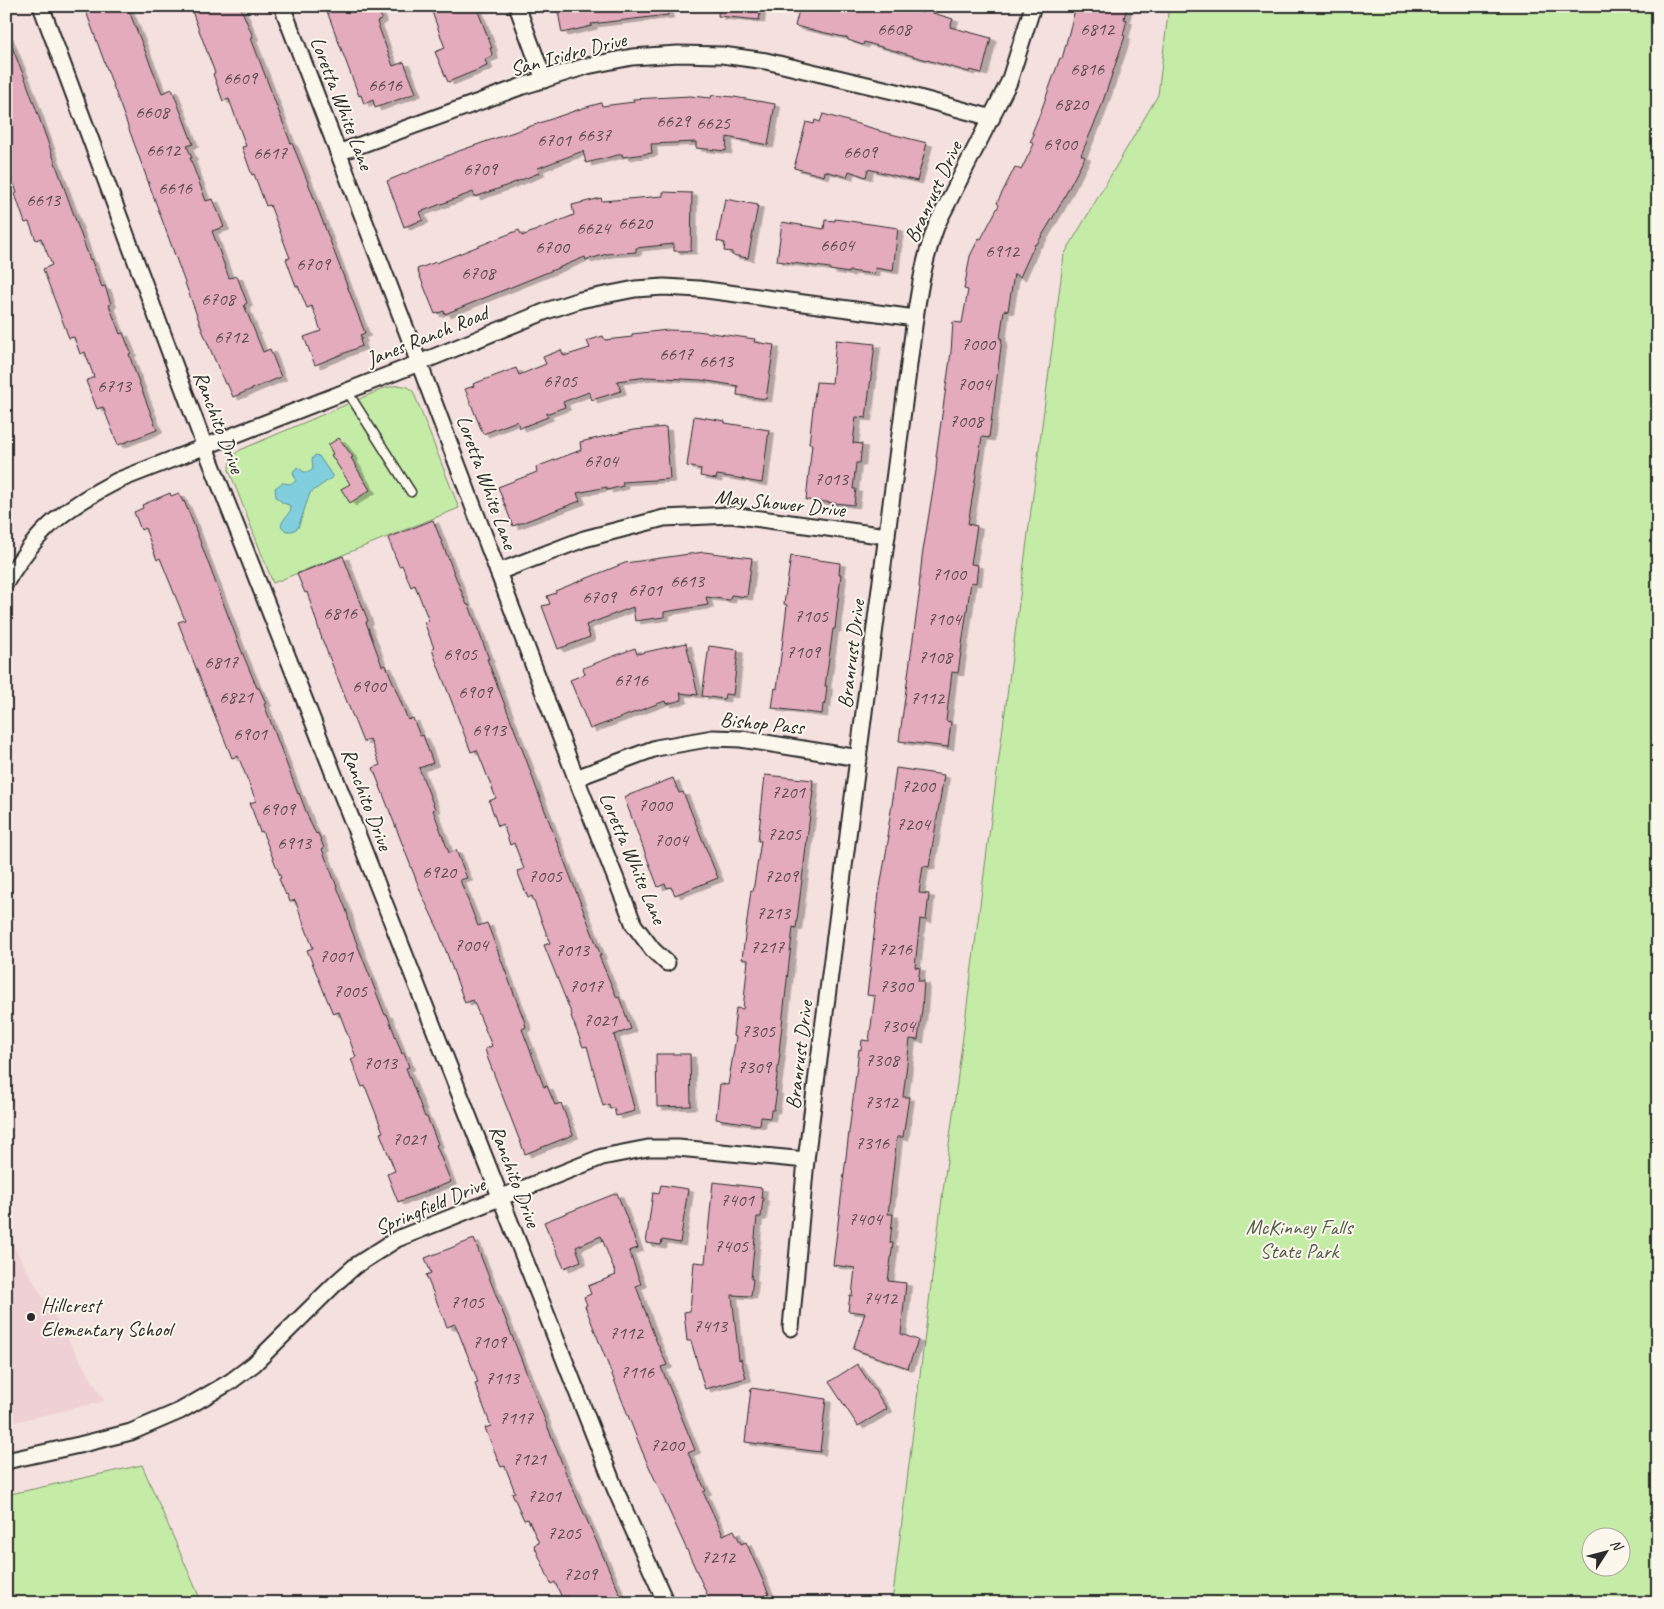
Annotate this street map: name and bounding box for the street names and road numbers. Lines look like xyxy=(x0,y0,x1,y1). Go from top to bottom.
street label: San Isidro Drive xyxy=(507,26,630,82)
street label: Loretta White Lane xyxy=(305,33,380,175)
street label: Branrust Drive xyxy=(898,135,969,247)
street label: Janes Ranch Road xyxy=(361,299,494,373)
street label: Ranchito Drive xyxy=(188,367,251,478)
street label: Loretta White Lane xyxy=(451,412,524,554)
street label: May Shower Drive xyxy=(713,483,848,523)
street label: Branrust Drive xyxy=(831,596,871,710)
street label: Bishop Pass xyxy=(719,706,807,741)
street label: Ranchito Drive xyxy=(336,744,399,855)
street label: Loretta White Lane xyxy=(594,788,673,930)
street label: Branrust Drive xyxy=(779,997,819,1111)
street label: Ranchito Drive xyxy=(484,1121,547,1232)
street label: Springfield Drive xyxy=(371,1170,491,1241)

